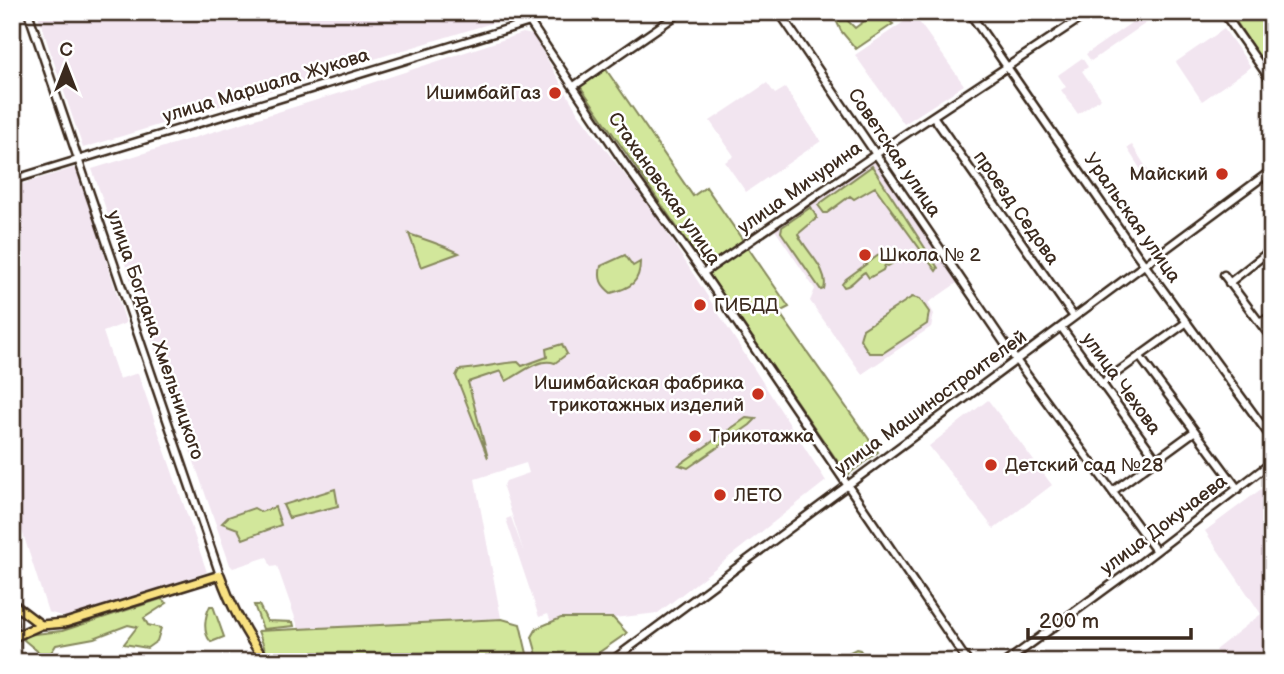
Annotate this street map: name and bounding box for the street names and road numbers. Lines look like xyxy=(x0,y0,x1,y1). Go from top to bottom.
street label: улица Маршала Жукова xyxy=(160,44,372,128)
street label: Советская улица xyxy=(842,84,946,222)
street label: Стахановская улица xyxy=(603,108,725,270)
street label: улица Мичурина xyxy=(734,137,866,239)
street label: проезд Седова xyxy=(968,146,1064,270)
street label: Уральская улица xyxy=(1079,149,1185,287)
street label: улица Богдана Хмельницкого xyxy=(101,207,209,463)
street label: улица Машиностроителей xyxy=(830,326,1032,480)
street label: улица Чехова xyxy=(1076,329,1166,439)
street label: улица Докучаева xyxy=(1096,470,1232,580)

